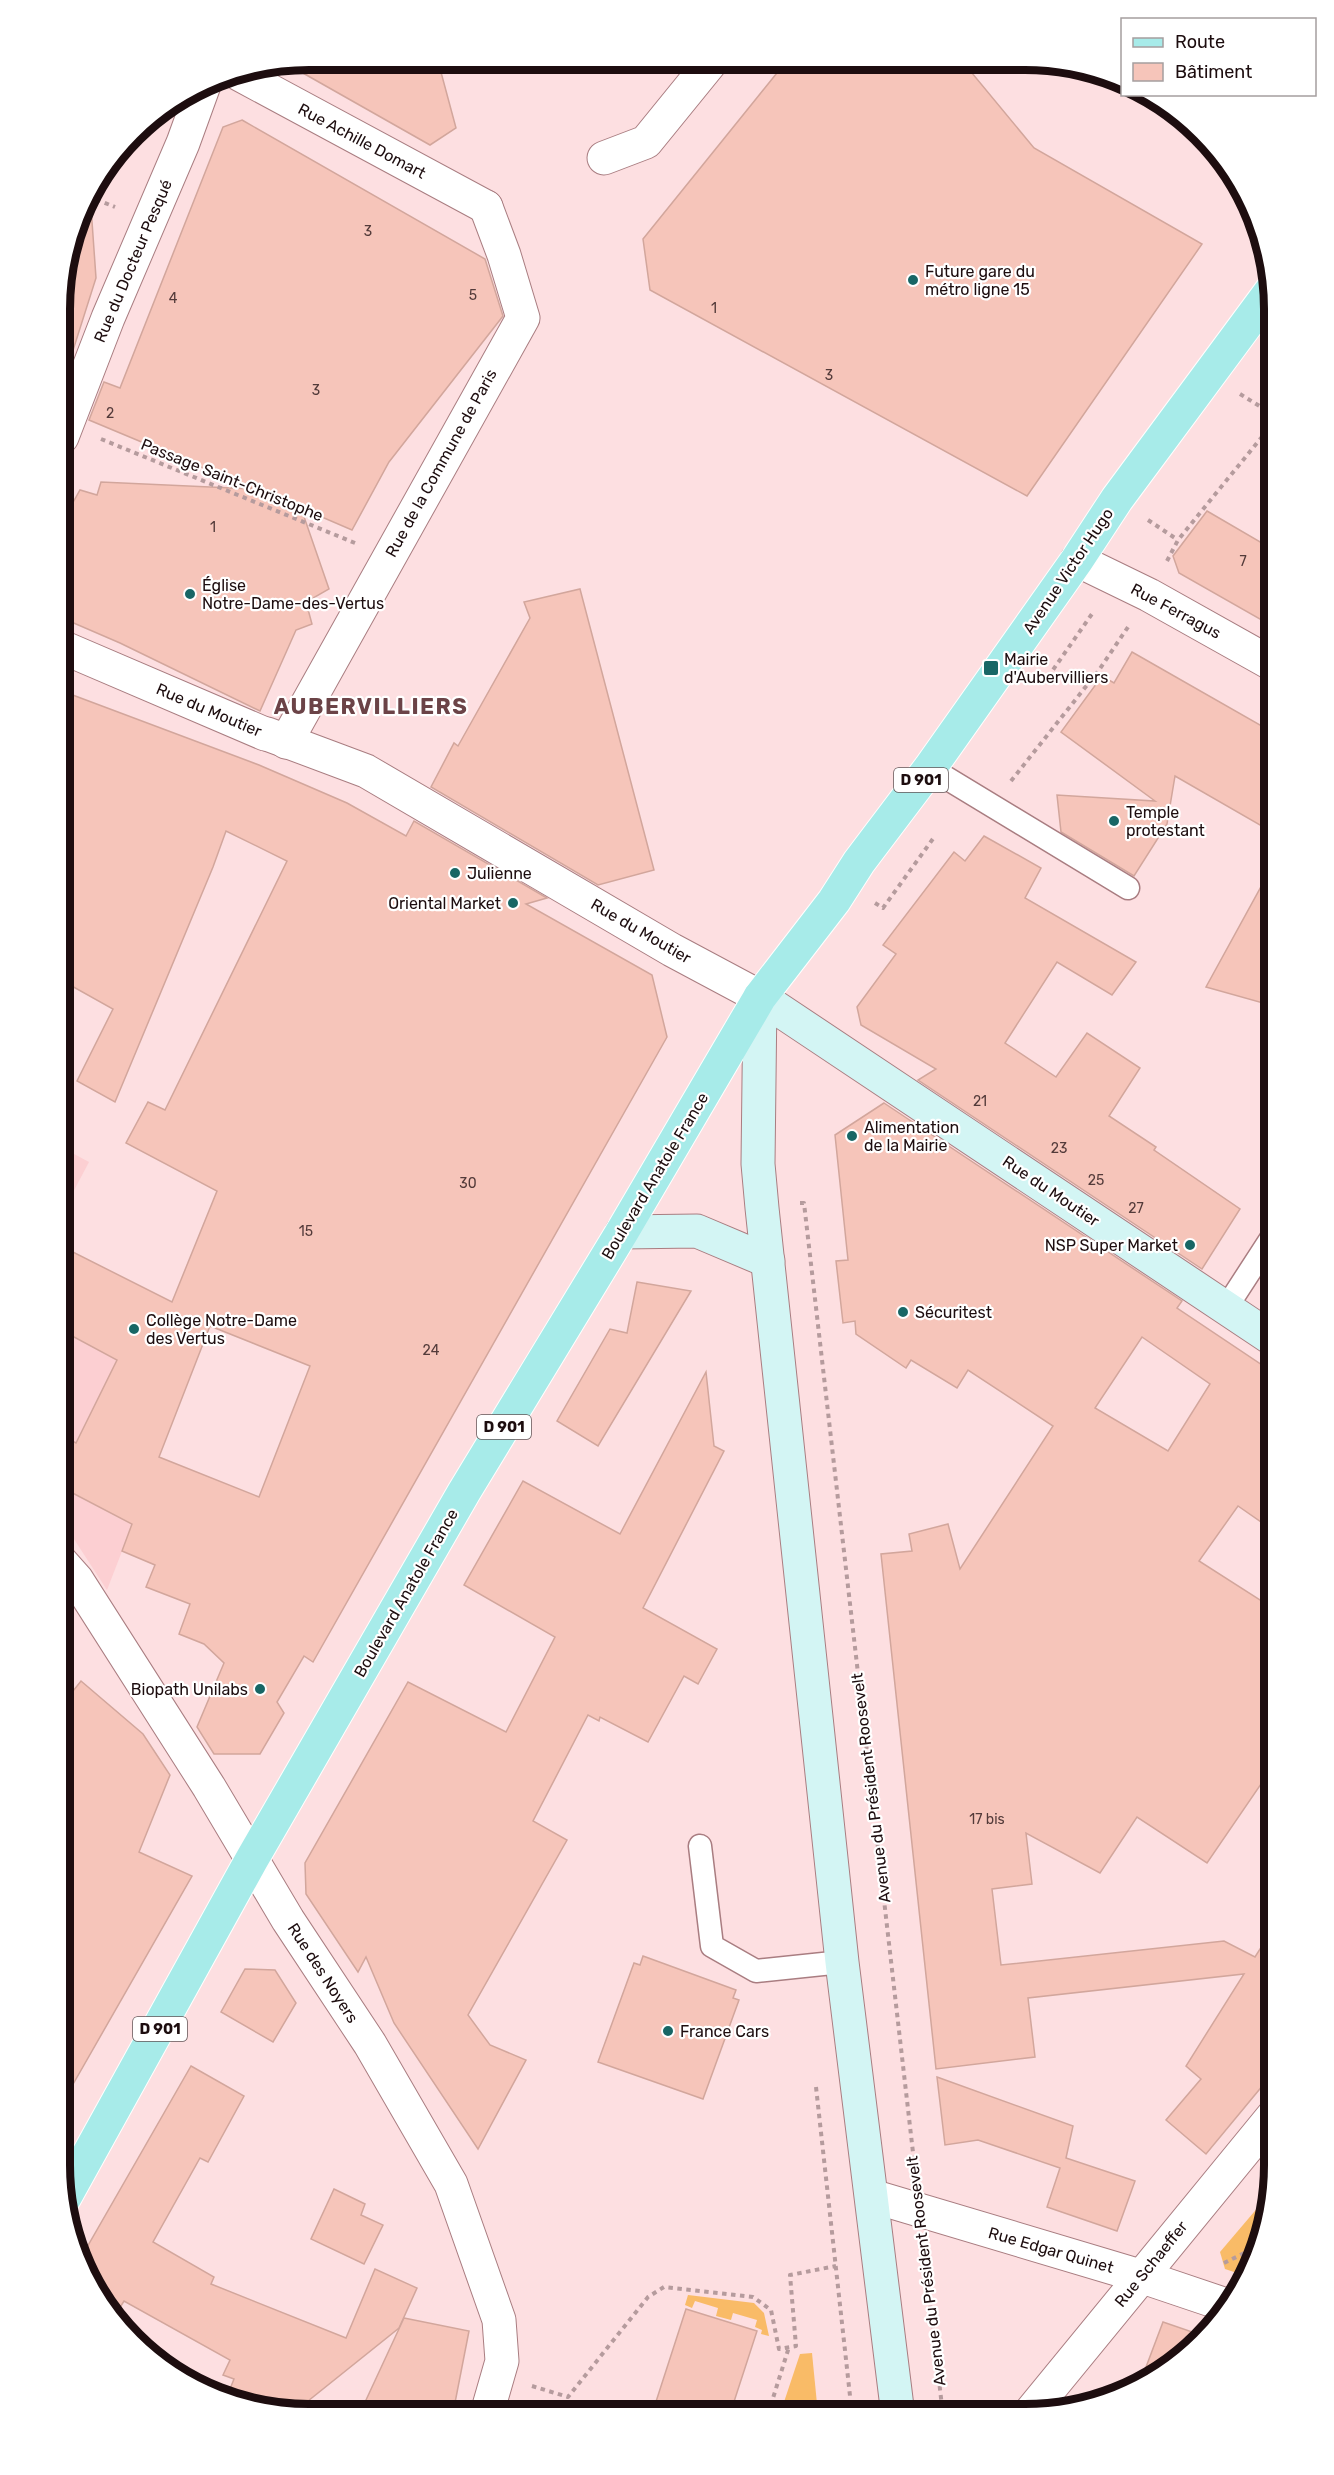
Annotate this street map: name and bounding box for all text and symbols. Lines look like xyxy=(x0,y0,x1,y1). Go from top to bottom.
legend xyxy=(1121,18,1316,96)
text: Route xyxy=(1175,31,1225,53)
text: Bâtiment xyxy=(1175,61,1252,83)
street label: Rue Achille Domart xyxy=(295,99,429,183)
street label: Rue du Docteur Pesqué xyxy=(90,177,176,345)
house number: 3 xyxy=(364,223,372,240)
place label: Future gare du métro ligne 15 xyxy=(925,262,1035,299)
marker: Future gare du métro ligne 15 xyxy=(906,273,920,287)
house number: 5 xyxy=(469,287,477,304)
house number: 4 xyxy=(169,290,178,307)
house number: 1 xyxy=(711,300,717,317)
street label: Rue de la Commune de Paris xyxy=(381,366,501,560)
house number: 3 xyxy=(825,367,833,384)
house number: 3 xyxy=(312,382,320,399)
house number: 2 xyxy=(106,405,114,422)
street label: Passage Saint-Christophe xyxy=(138,435,326,525)
street label: Avenue Victor Hugo xyxy=(1019,505,1117,637)
house number: 1 xyxy=(210,519,216,536)
house number: 7 xyxy=(1239,553,1247,570)
place label: Église Notre-Dame-des-Vertus xyxy=(202,576,384,613)
street label: Rue Ferragus xyxy=(1128,579,1224,643)
marker: Église Notre-Dame-des-Vertus xyxy=(183,587,197,601)
place label: Mairie d'Aubervilliers xyxy=(1004,650,1108,687)
marker: Mairie d'Aubervilliers xyxy=(982,659,1000,677)
street label: Rue du Moutier xyxy=(153,679,265,741)
district label: AUBERVILLIERS xyxy=(274,693,468,720)
road number: D 901 xyxy=(894,768,948,792)
place label: Temple protestant xyxy=(1126,803,1205,840)
marker: Temple protestant xyxy=(1107,814,1121,828)
place label: Julienne xyxy=(467,864,532,883)
marker: Julienne xyxy=(448,866,462,880)
place label: Oriental Market xyxy=(388,894,501,913)
street label: Rue du Moutier xyxy=(587,895,695,967)
marker: Oriental Market xyxy=(506,896,520,910)
street label: Boulevard Anatole France xyxy=(598,1089,712,1263)
house number: 21 xyxy=(973,1093,987,1110)
place label: Alimentation de la Mairie xyxy=(864,1118,959,1155)
marker: Alimentation de la Mairie xyxy=(845,1129,859,1143)
house number: 23 xyxy=(1051,1140,1067,1157)
street label: Rue du Moutier xyxy=(999,1152,1103,1230)
house number: 25 xyxy=(1088,1172,1104,1189)
house number: 30 xyxy=(459,1175,477,1192)
house number: 27 xyxy=(1128,1200,1144,1217)
house number: 15 xyxy=(299,1223,313,1240)
place label: NSP Super Market xyxy=(1045,1236,1178,1255)
marker: NSP Super Market xyxy=(1183,1238,1197,1252)
place label: Sécuritest xyxy=(915,1303,992,1322)
marker: Sécuritest xyxy=(896,1305,910,1319)
place label: Collège Notre-Dame des Vertus xyxy=(146,1311,297,1348)
marker: Collège Notre-Dame des Vertus xyxy=(127,1322,141,1336)
house number: 24 xyxy=(423,1342,440,1359)
road number: D 901 xyxy=(477,1415,531,1439)
street label: Boulevard Anatole France xyxy=(350,1505,462,1681)
street label: Avenue du Président Roosevelt xyxy=(847,1672,895,1904)
place label: Biopath Unilabs xyxy=(131,1680,248,1699)
marker: Biopath Unilabs xyxy=(253,1682,267,1696)
house number: 17 bis xyxy=(969,1811,1005,1828)
street label: Rue des Noyers xyxy=(284,1919,362,2027)
road number: D 901 xyxy=(133,2017,187,2041)
place label: France Cars xyxy=(680,2022,769,2041)
marker: France Cars xyxy=(661,2024,675,2038)
street label: Avenue du Président Roosevelt xyxy=(902,2155,950,2387)
street label: Rue Schaeffer xyxy=(1111,2217,1191,2311)
street label: Rue Edgar Quinet xyxy=(986,2223,1116,2277)

